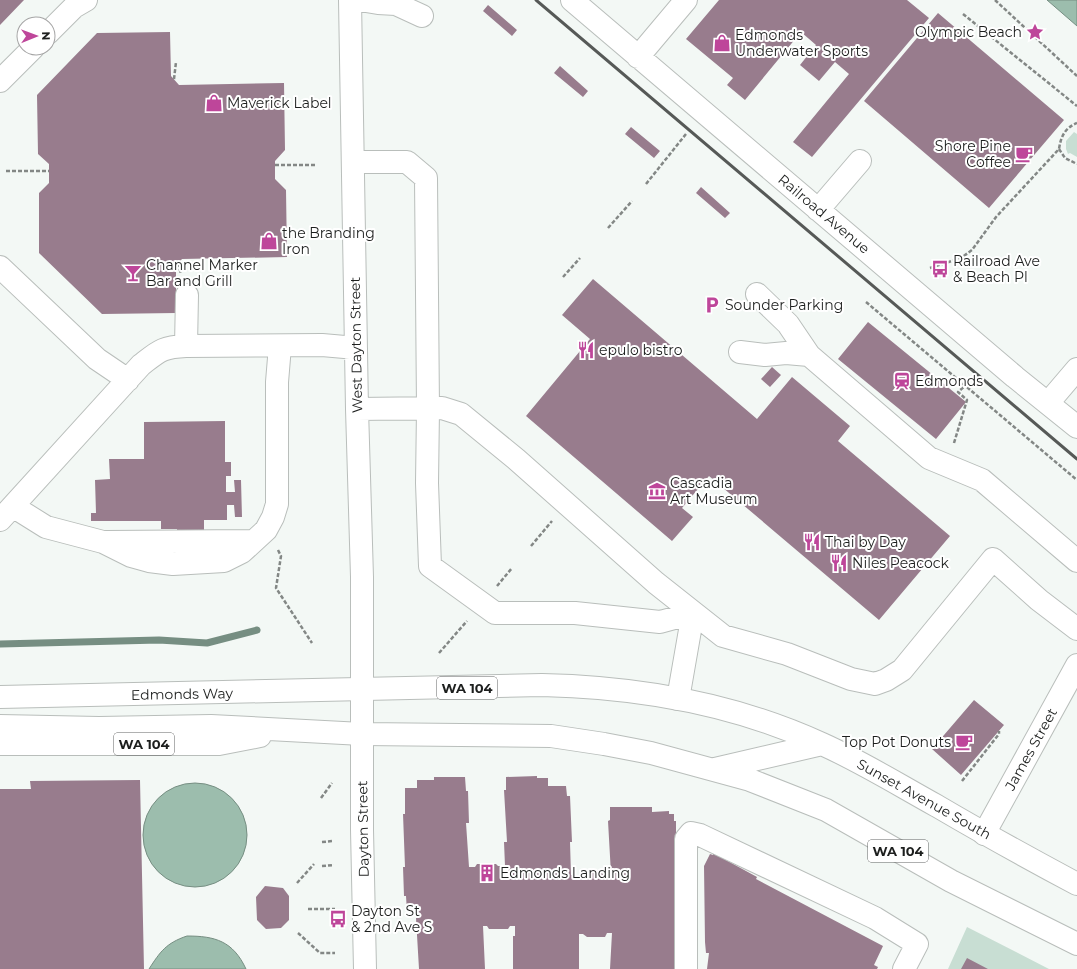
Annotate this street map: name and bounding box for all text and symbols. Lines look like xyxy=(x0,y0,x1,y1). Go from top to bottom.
north arrow xyxy=(16,16,56,56)
place icon: Olympic Beach xyxy=(1025,22,1045,42)
place label: Olympic Beach xyxy=(915,23,1022,41)
place label: Edmonds Underwater Sports xyxy=(735,26,868,60)
text: N xyxy=(39,31,53,40)
shop icon: Edmonds Underwater Sports xyxy=(712,33,732,53)
shop icon: Maverick Label xyxy=(204,93,224,113)
place label: Maverick Label xyxy=(227,94,332,112)
place label: Shore Pine Coffee xyxy=(935,137,1011,171)
cafe icon: Shore Pine Coffee xyxy=(1014,144,1034,164)
street label: Railroad Avenue xyxy=(774,170,874,258)
place label: the Branding Iron xyxy=(282,224,375,258)
shop icon: the Branding Iron xyxy=(259,231,279,251)
place label: Railroad Ave & Beach Pl xyxy=(953,252,1040,286)
place label: Channel Marker Bar and Grill xyxy=(146,256,258,290)
bus stop icon: Railroad Ave & Beach Pl xyxy=(930,259,950,279)
bar icon: Channel Marker Bar and Grill xyxy=(123,263,143,283)
street label: West Dayton Street xyxy=(346,276,366,413)
parking icon: Sounder Parking xyxy=(702,295,722,315)
place label: Sounder Parking xyxy=(725,296,843,314)
restaurant icon: epulo bistro xyxy=(576,340,596,360)
place label: epulo bistro xyxy=(599,341,683,359)
station icon: Edmonds xyxy=(892,371,912,391)
place label: Edmonds xyxy=(915,372,983,390)
place label: Cascadia Art Museum xyxy=(670,474,758,508)
museum icon: Cascadia Art Museum xyxy=(647,481,667,501)
restaurant icon: Thai by Day xyxy=(802,532,822,552)
place label: Thai by Day xyxy=(825,533,906,551)
restaurant icon: Niles Peacock xyxy=(829,553,849,573)
place label: Niles Peacock xyxy=(852,554,950,572)
road number: WA 104 xyxy=(437,677,497,699)
street label: Edmonds Way xyxy=(131,684,234,704)
street label: James Street xyxy=(1000,704,1061,794)
cafe icon: Top Pot Donuts xyxy=(954,732,974,752)
road number: WA 104 xyxy=(114,733,174,755)
place label: Top Pot Donuts xyxy=(842,733,951,751)
street label: Sunset Avenue South xyxy=(854,755,994,843)
street label: Dayton Street xyxy=(353,780,373,878)
road number: WA 104 xyxy=(868,840,928,862)
building icon: Edmonds Landing xyxy=(477,863,497,883)
place label: Edmonds Landing xyxy=(500,864,630,882)
place label: Dayton St & 2nd Ave S xyxy=(351,902,432,936)
bus stop icon: Dayton St & 2nd Ave S xyxy=(328,909,348,929)

